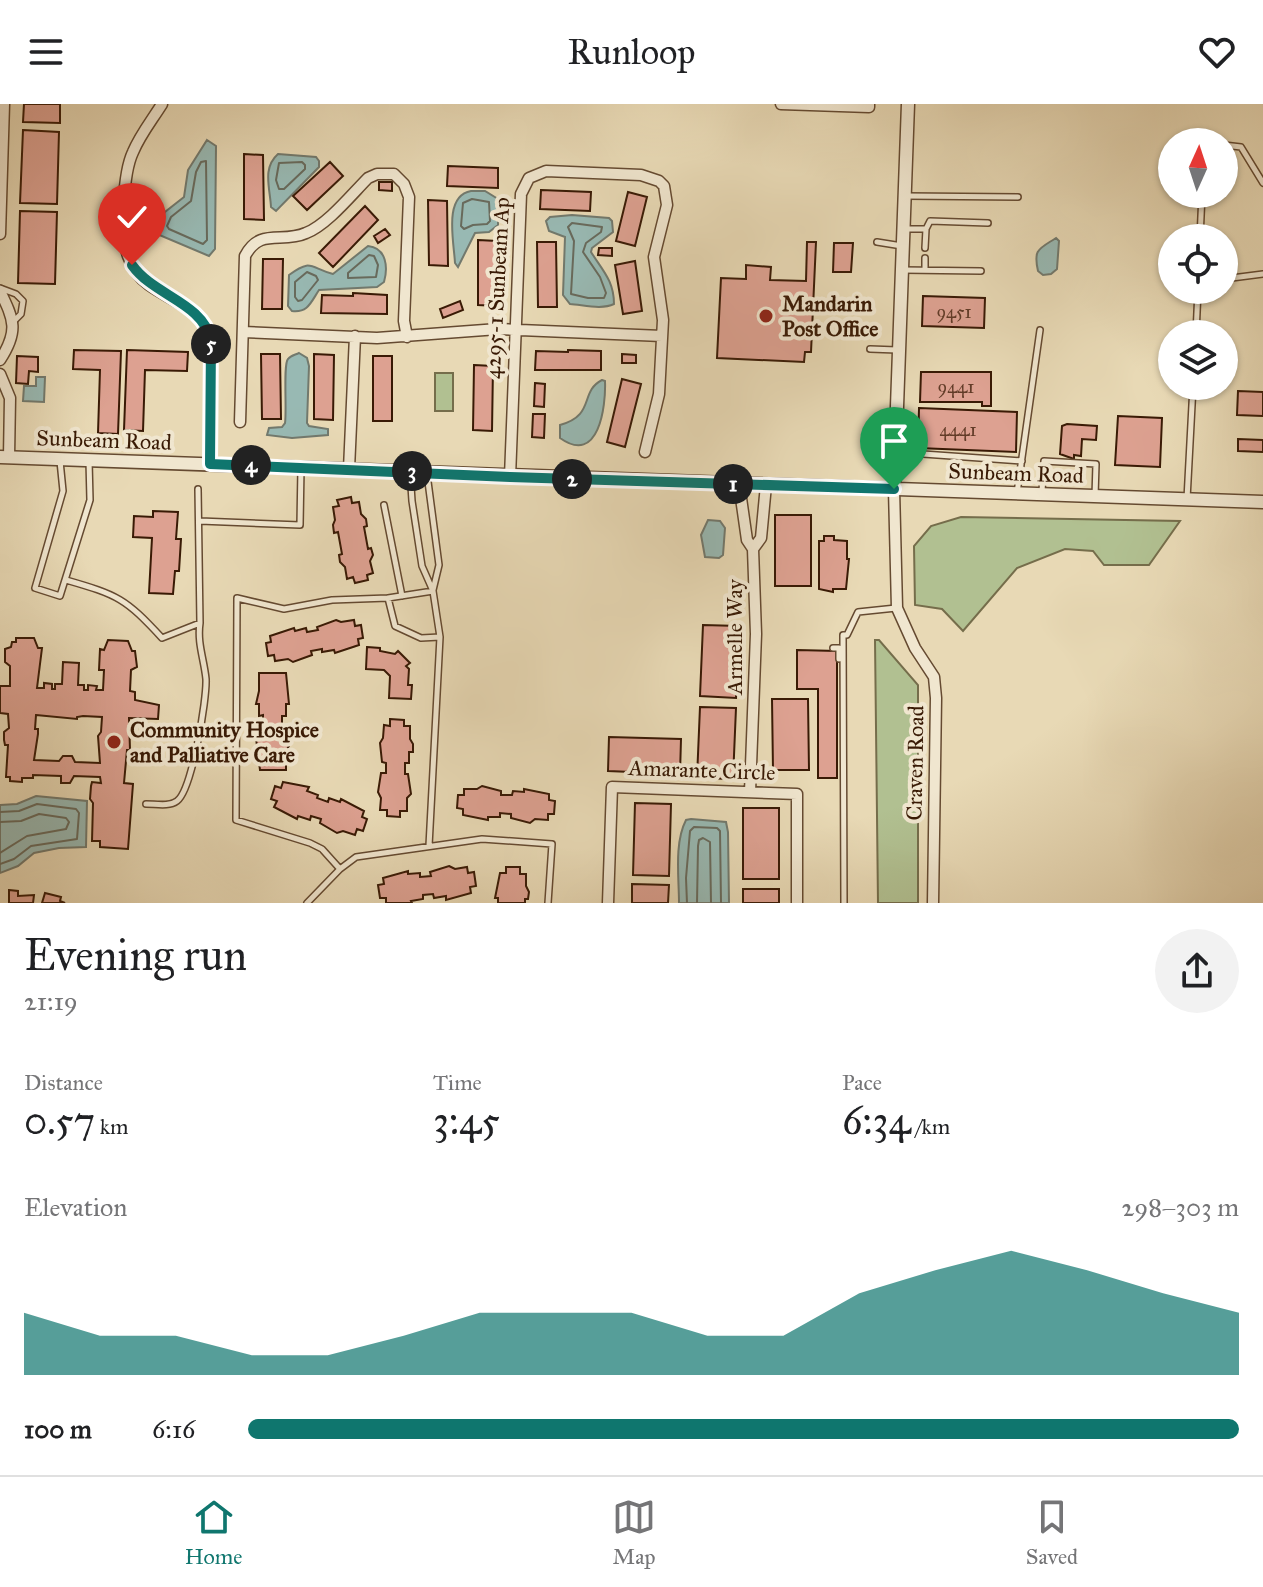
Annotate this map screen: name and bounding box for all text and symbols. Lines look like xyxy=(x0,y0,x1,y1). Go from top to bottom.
icon: menu xyxy=(24,30,68,74)
text: Runloop xyxy=(567,30,696,74)
icon: heart xyxy=(1195,30,1239,74)
north arrow xyxy=(1158,128,1238,208)
map controls xyxy=(1158,128,1238,400)
pin xyxy=(98,183,166,265)
icon: check xyxy=(110,195,154,239)
street label: 4295-1 Sunbeam Ap xyxy=(479,196,515,380)
button: locate xyxy=(1158,224,1238,304)
place label: Mandarin Post Office xyxy=(782,290,879,342)
house number: 9451 xyxy=(936,301,972,323)
marker: Mandarin Post Office xyxy=(757,307,775,325)
button: layers xyxy=(1158,320,1238,400)
pin: 5 xyxy=(191,324,231,364)
text: 5 xyxy=(206,330,216,357)
house number: 9441 xyxy=(938,376,974,398)
pin xyxy=(860,407,928,489)
icon: arrive xyxy=(872,419,916,463)
house number: 4441 xyxy=(939,419,977,441)
street label: Sunbeam Road xyxy=(36,424,172,456)
pin: 4 xyxy=(231,445,271,485)
text: 4 xyxy=(245,451,257,478)
pin: 3 xyxy=(392,451,432,491)
text: 3 xyxy=(408,457,416,484)
street label: Sunbeam Road xyxy=(948,457,1084,489)
pin: 2 xyxy=(552,459,592,499)
pin: 1 xyxy=(713,464,753,504)
text: 2 xyxy=(567,465,577,492)
text: 1 xyxy=(729,470,737,497)
street label: Armelle Way xyxy=(721,579,748,696)
street label: Craven Road xyxy=(900,705,930,821)
place label: Community Hospice and Palliative Care xyxy=(130,716,319,768)
marker: Community Hospice and Palliative Care xyxy=(105,733,123,751)
street label: Amarante Circle xyxy=(627,754,776,786)
text: Evening run xyxy=(24,928,247,982)
button: share xyxy=(1155,929,1239,1013)
text: 21:19 xyxy=(24,985,78,1017)
text: Distance xyxy=(24,1069,103,1096)
text: Time xyxy=(433,1069,482,1096)
text: Pace xyxy=(842,1069,882,1096)
text: 0.57 xyxy=(24,1096,95,1145)
text: 3:45 xyxy=(433,1096,500,1145)
text: 6:34 xyxy=(842,1096,911,1145)
text: km xyxy=(95,1113,128,1140)
text: /km xyxy=(911,1113,950,1140)
text: Elevation xyxy=(24,1191,127,1223)
text: 298–303 m xyxy=(1121,1191,1239,1223)
text: 100 m xyxy=(24,1413,92,1445)
text: 6:16 xyxy=(152,1413,195,1445)
tab: Home xyxy=(185,1495,242,1570)
tab: Map xyxy=(612,1495,656,1570)
tab: Saved xyxy=(1026,1495,1078,1570)

